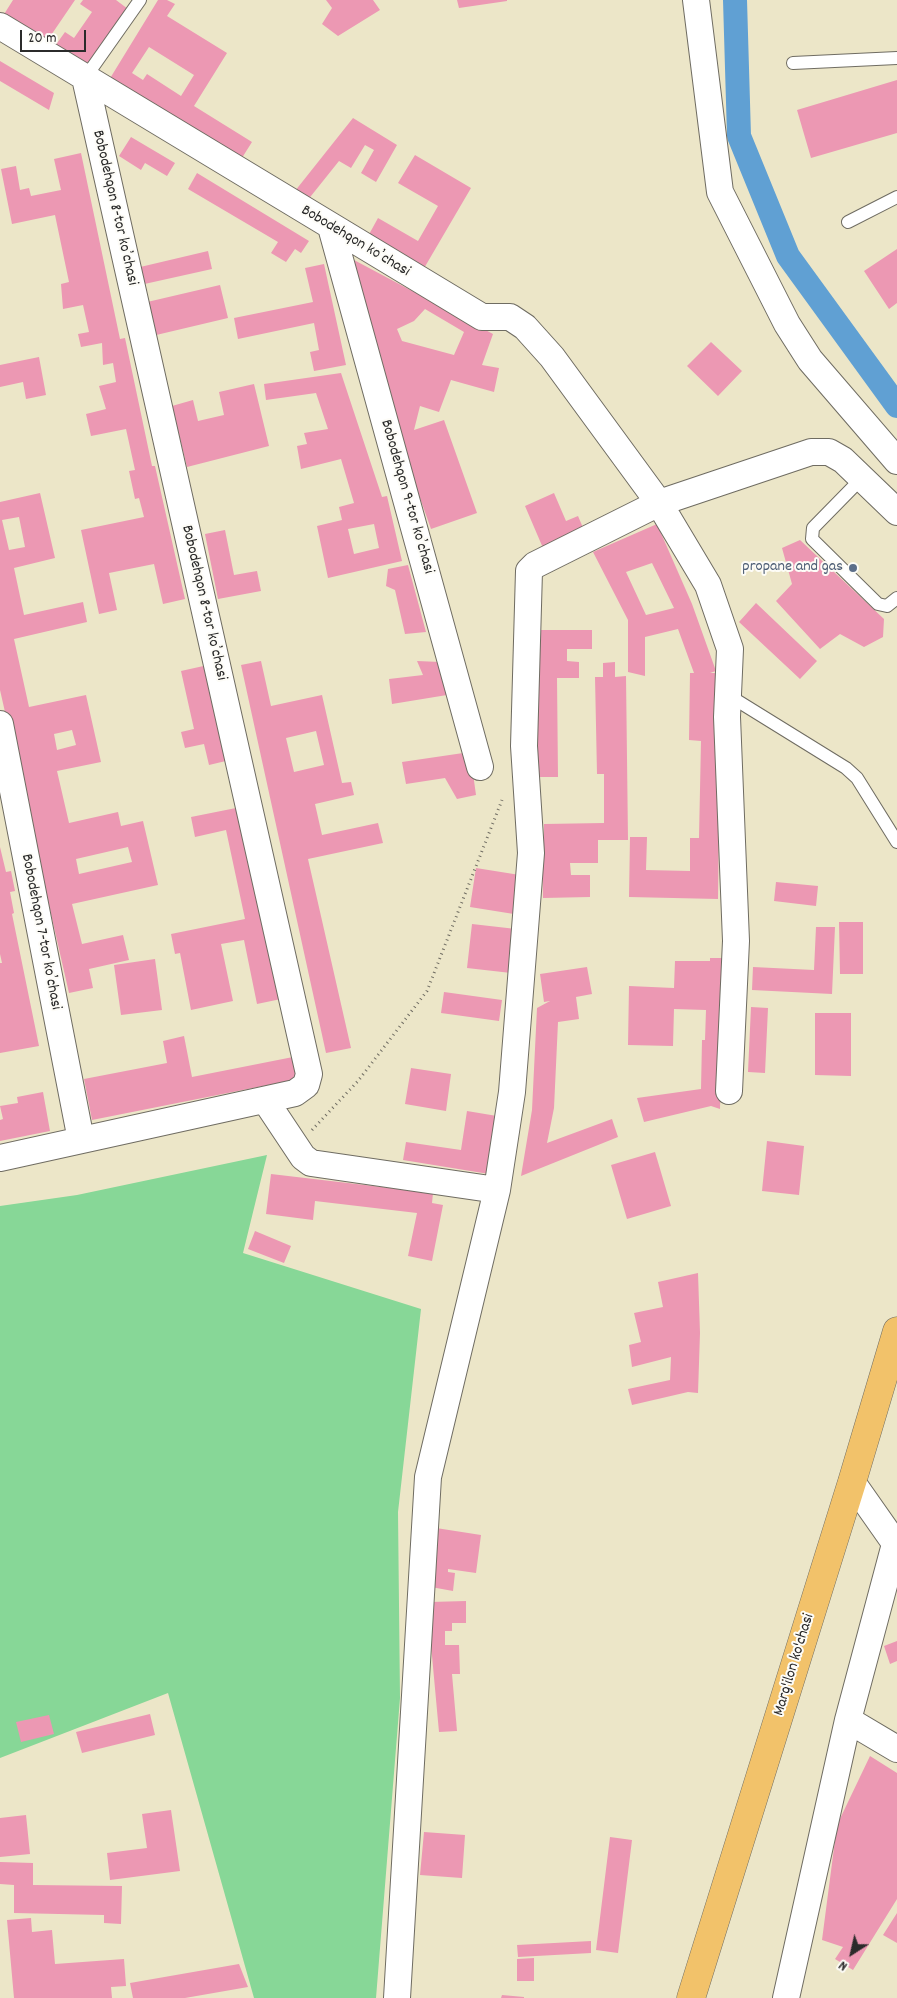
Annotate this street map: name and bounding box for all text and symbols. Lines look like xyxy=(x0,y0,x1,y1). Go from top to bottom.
scale bar xyxy=(22,20,89,52)
text: 20 m xyxy=(28,28,56,50)
street label: Bobodehqon 8-tor koʼchasi xyxy=(87,129,141,287)
street label: Bobodehqon koʼchasi xyxy=(297,202,413,282)
street label: Bobodehqon 9-tor koʼchasi xyxy=(375,418,437,576)
street label: Bobodehqon 8-tor koʼchasi xyxy=(176,524,230,682)
place label: propane and gas xyxy=(742,558,843,578)
marker: propane and gas xyxy=(847,562,859,574)
street label: Bobodehqon 7-tor koʼchasi xyxy=(15,852,65,1012)
street label: Marg'ilon ko'chasi xyxy=(770,1612,820,1718)
north arrow xyxy=(827,1928,877,1978)
text: N xyxy=(835,1955,852,1975)

